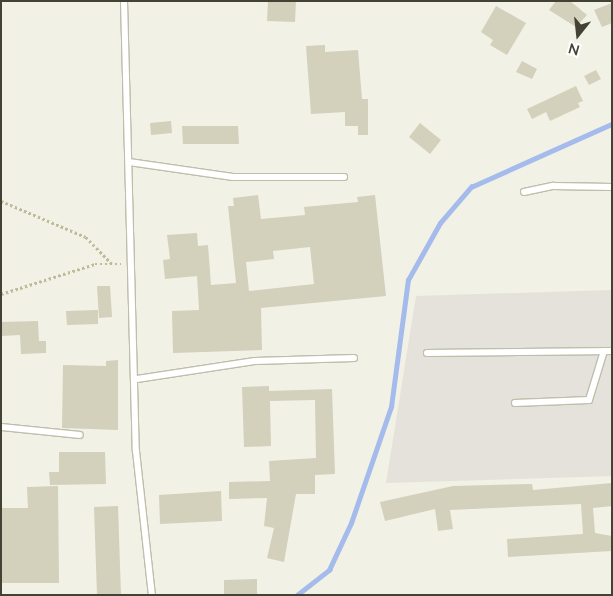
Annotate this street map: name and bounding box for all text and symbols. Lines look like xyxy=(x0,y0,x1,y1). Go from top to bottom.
north arrow xyxy=(553,10,603,60)
text: N xyxy=(566,40,581,60)

